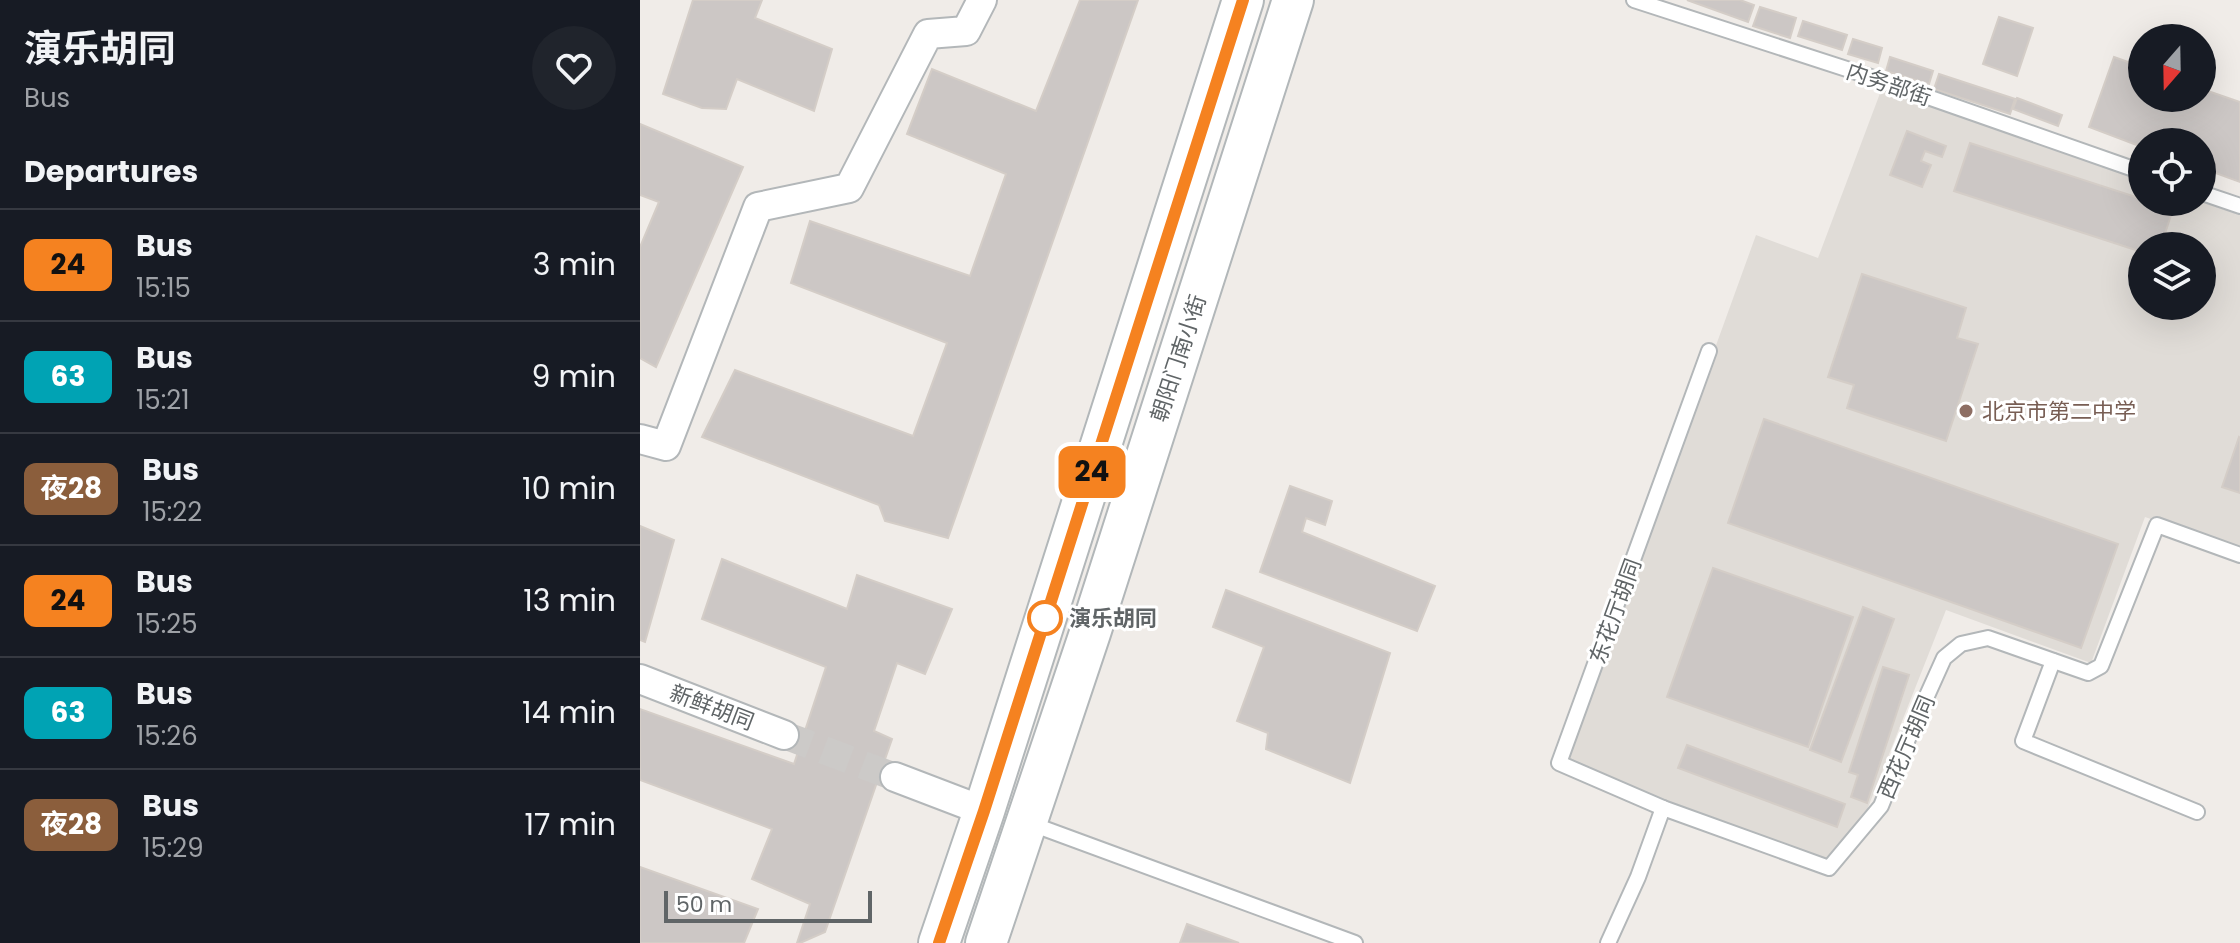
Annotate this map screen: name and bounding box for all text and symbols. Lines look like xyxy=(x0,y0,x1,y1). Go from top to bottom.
text: 演乐胡同 xyxy=(24,22,176,75)
north arrow xyxy=(2128,24,2216,112)
map controls xyxy=(2128,24,2216,320)
button: heart xyxy=(532,26,616,110)
street label: 内务部街 xyxy=(1842,55,1935,113)
text: Bus xyxy=(24,80,70,116)
button: locate xyxy=(2128,128,2216,216)
text: Departures xyxy=(24,150,198,193)
text: Bus xyxy=(136,224,193,267)
button: layers xyxy=(2128,232,2216,320)
text: 3 min xyxy=(533,243,616,286)
text: 24 xyxy=(51,245,85,284)
text: 15:15 xyxy=(136,270,191,306)
street label: 朝阳门南小街 xyxy=(1143,291,1214,426)
text: Bus xyxy=(136,336,193,379)
text: 9 min xyxy=(532,355,616,398)
text: 63 xyxy=(51,357,85,396)
text: 15:21 xyxy=(136,382,189,418)
place label: 北京市第二中学 xyxy=(1982,396,2136,427)
marker: 北京市第二中学 xyxy=(1957,402,1975,420)
line badge: 24 xyxy=(1056,446,1128,498)
text: Bus xyxy=(142,448,199,491)
text: 24 xyxy=(1075,452,1109,491)
text: 10 min xyxy=(522,467,616,510)
text: 夜28 xyxy=(40,469,102,508)
text: 15:22 xyxy=(142,494,202,530)
street label: 东花厅胡同 xyxy=(1582,554,1649,668)
text: Bus xyxy=(136,560,193,603)
text: 13 min xyxy=(523,579,616,622)
text: 24 xyxy=(51,581,85,620)
marker: 演乐胡同 xyxy=(1028,601,1062,635)
place label: 演乐胡同 xyxy=(1069,603,1157,634)
text: 15:25 xyxy=(136,606,197,642)
text: Bus xyxy=(136,672,193,715)
street label: 新鲜胡同 xyxy=(665,677,758,738)
text: 14 min xyxy=(522,691,616,734)
street label: 西花厅胡同 xyxy=(1871,691,1942,804)
text: 63 xyxy=(51,693,85,732)
text: 15:26 xyxy=(136,718,198,754)
text: Bus xyxy=(142,784,199,827)
text: 17 min xyxy=(525,803,616,846)
text: 夜28 xyxy=(40,805,102,844)
text: 15:29 xyxy=(142,830,204,866)
scale bar xyxy=(664,887,872,923)
text: 50 m xyxy=(676,889,732,920)

